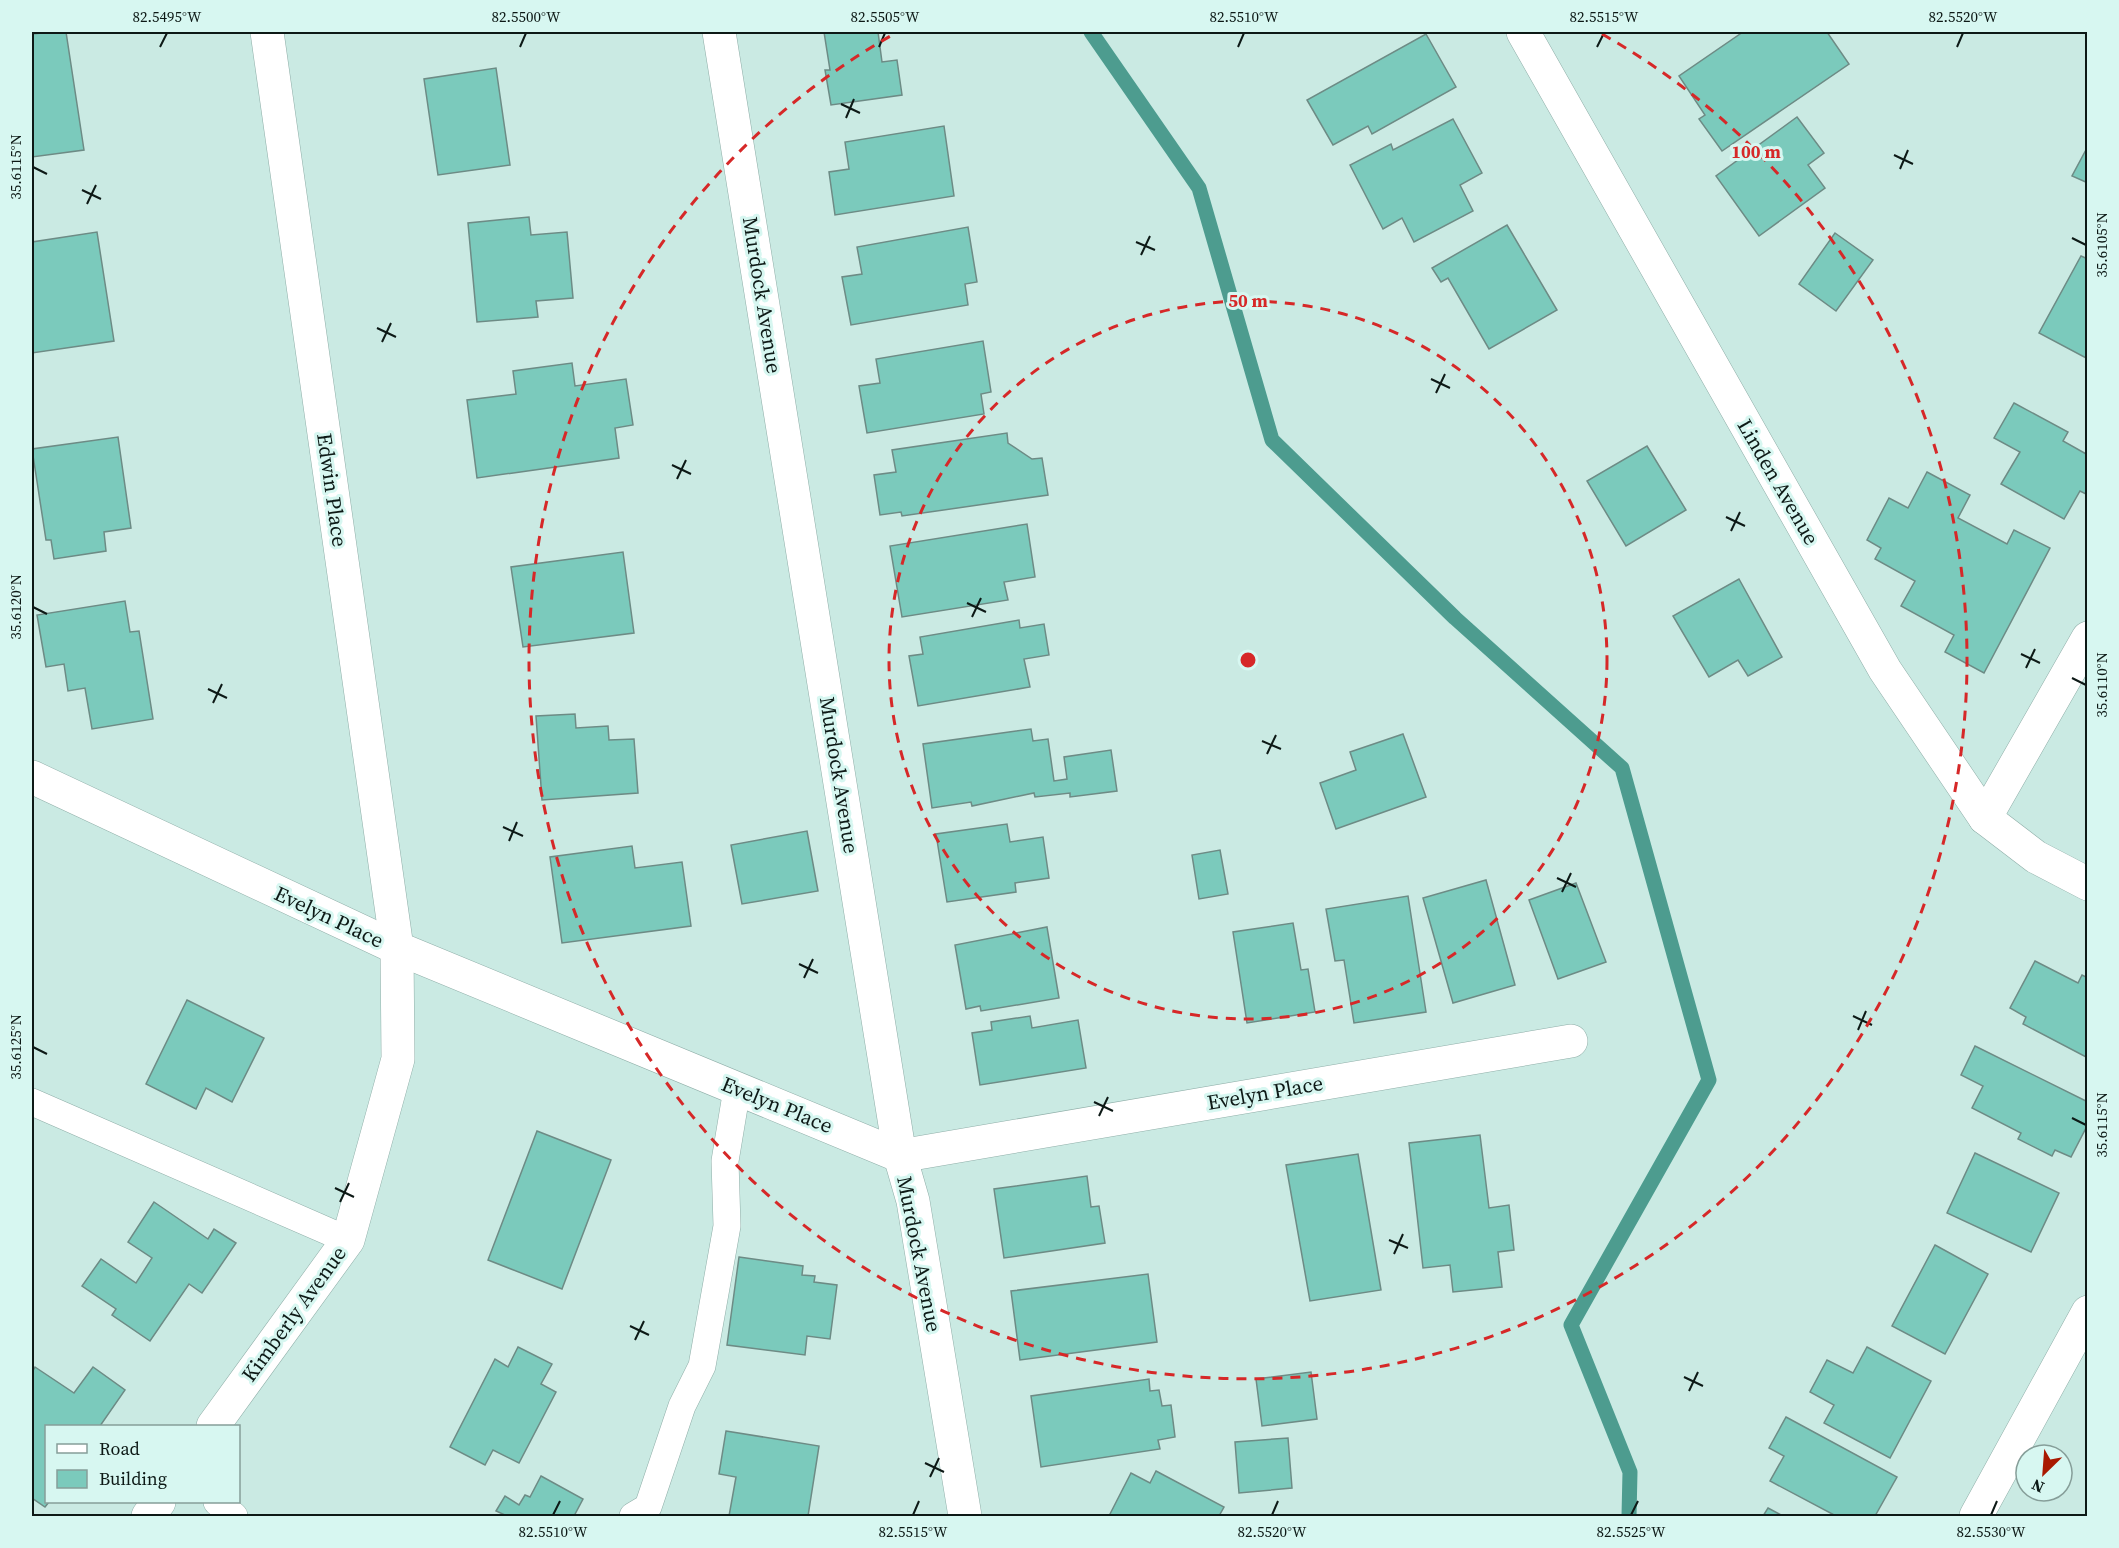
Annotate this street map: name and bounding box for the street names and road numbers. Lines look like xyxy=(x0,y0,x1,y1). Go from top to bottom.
street label: Murdock Avenue xyxy=(736,215,789,375)
street label: Linden Avenue xyxy=(1731,414,1826,550)
street label: Edwin Place xyxy=(310,431,355,549)
street label: Murdock Avenue xyxy=(813,695,866,855)
street label: Evelyn Place xyxy=(270,879,389,954)
street label: Evelyn Place xyxy=(1205,1068,1325,1117)
street label: Evelyn Place xyxy=(717,1069,837,1140)
street label: Murdock Avenue xyxy=(890,1173,949,1334)
street label: Kimberly Avenue xyxy=(234,1240,353,1387)

